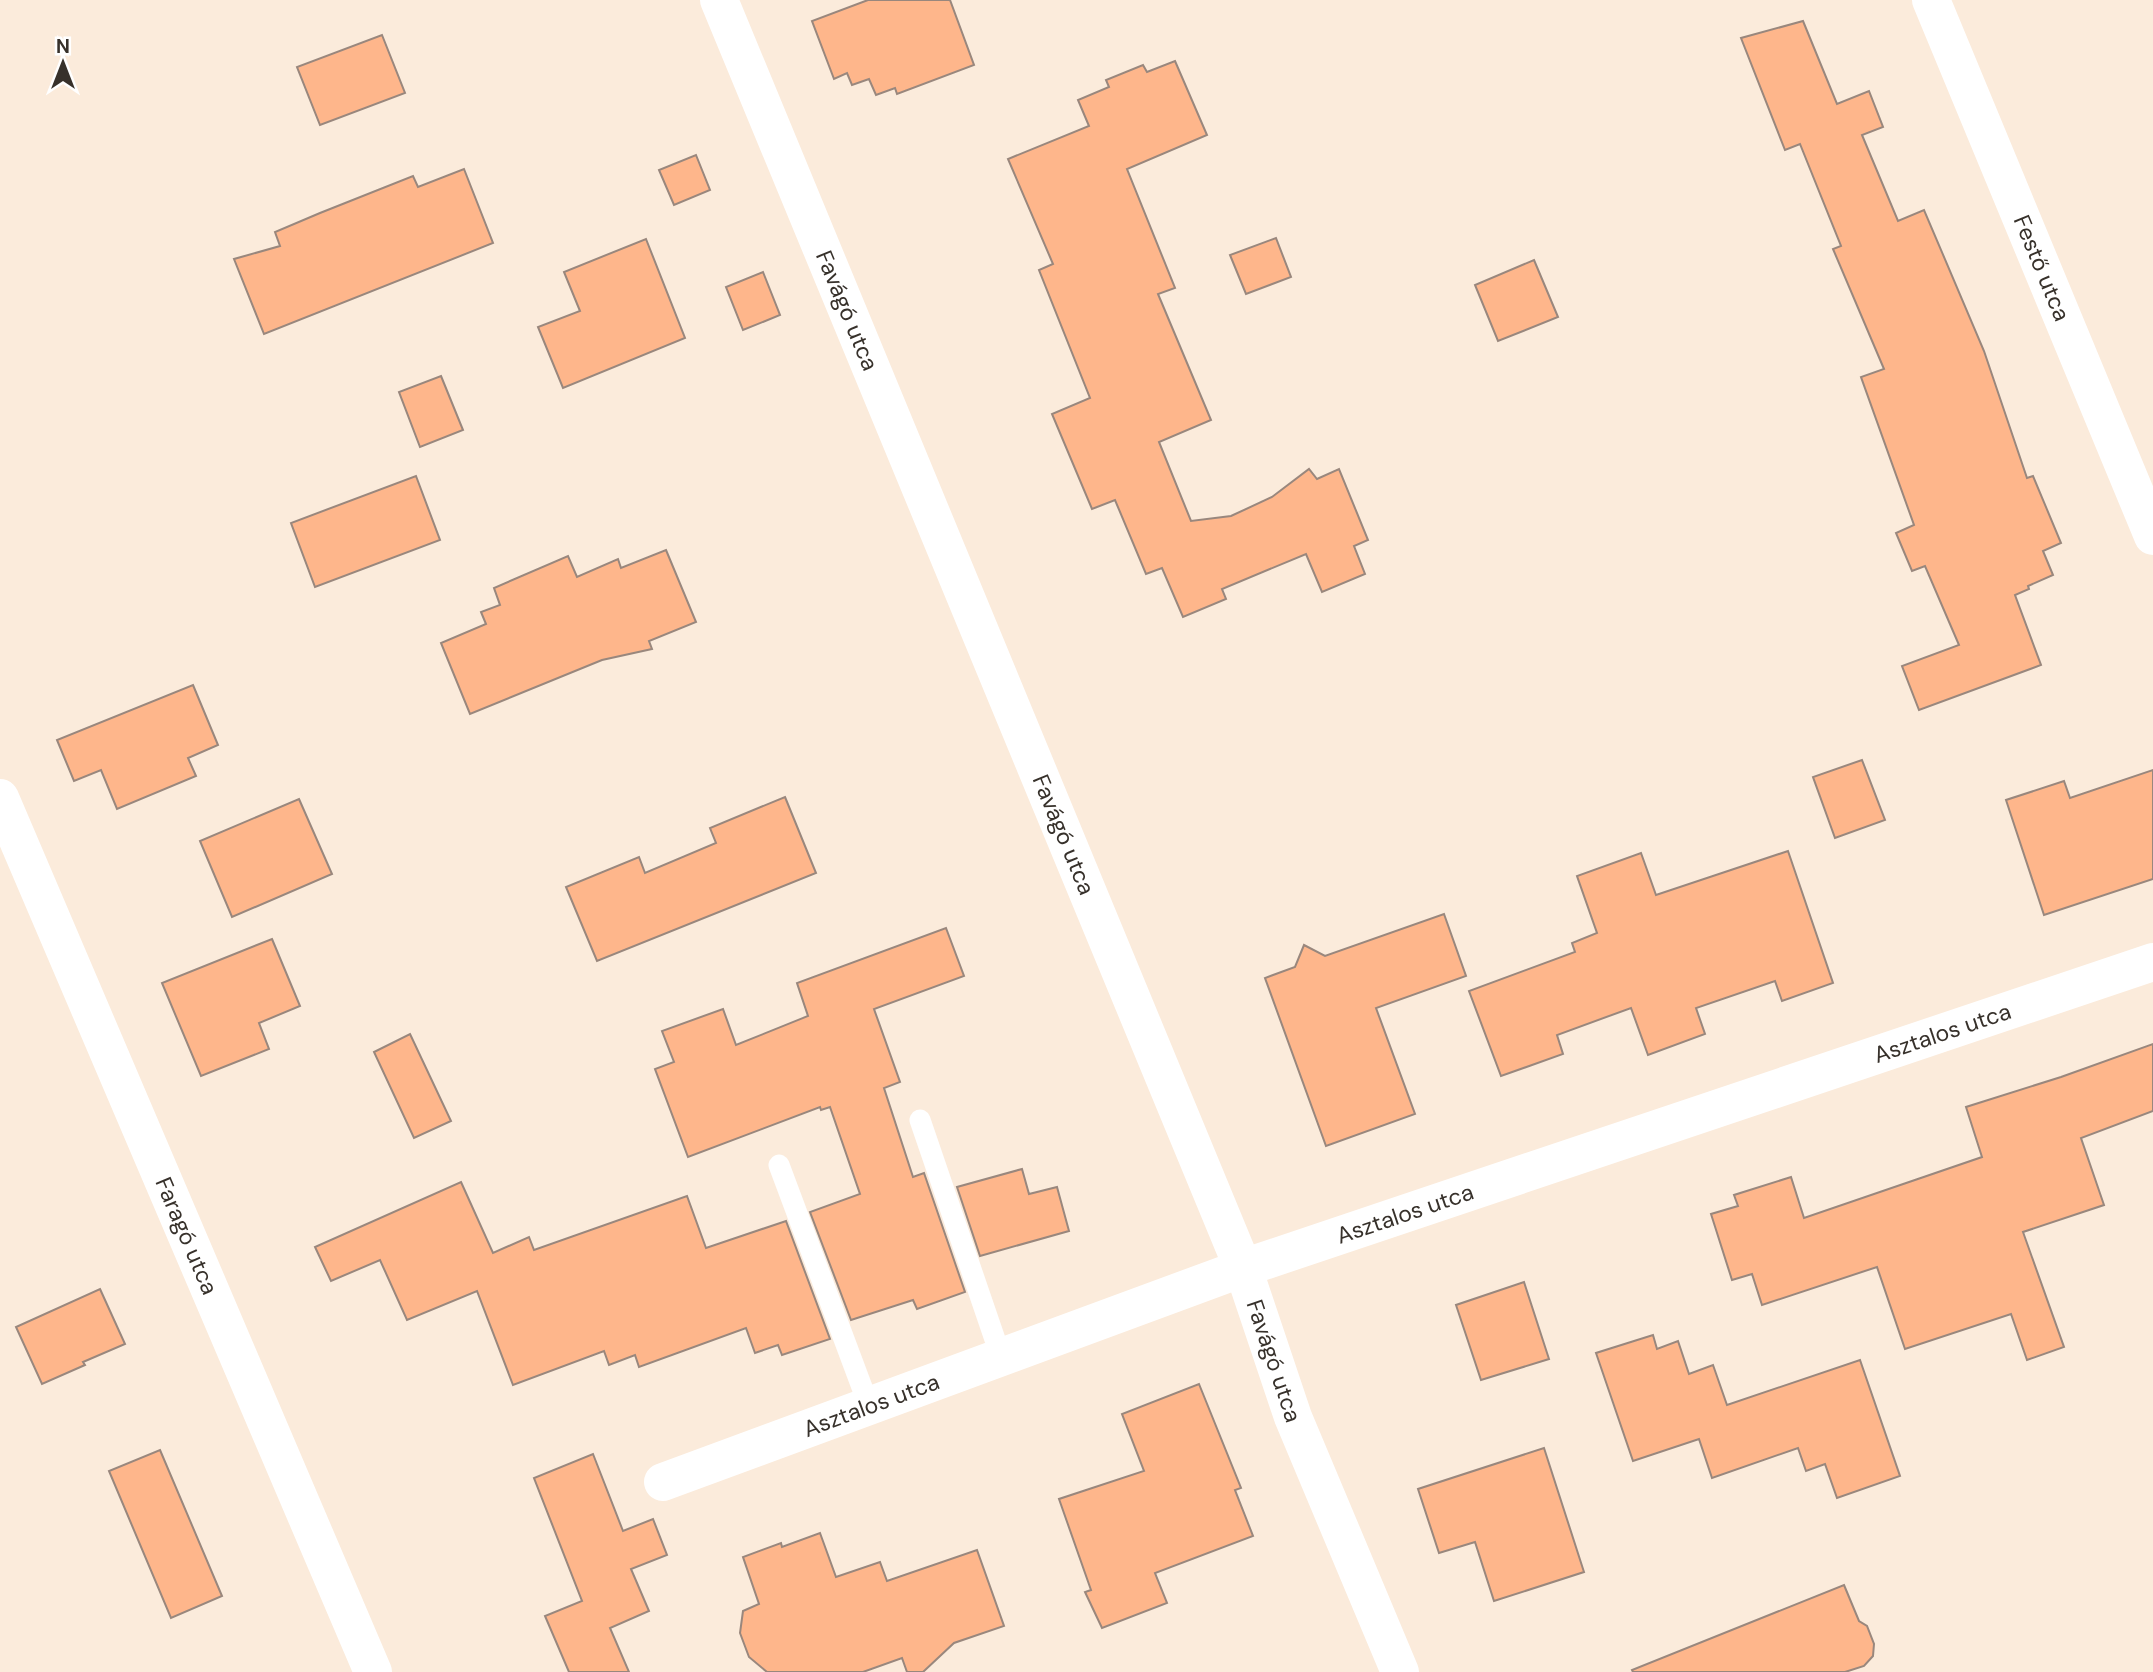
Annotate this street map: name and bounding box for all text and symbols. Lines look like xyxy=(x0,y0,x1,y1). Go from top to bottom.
north arrow xyxy=(28,28,98,98)
text: N xyxy=(56,34,70,59)
street label: Festő utca xyxy=(2007,210,2077,325)
street label: Favágó utca xyxy=(809,246,886,375)
street label: Favágó utca xyxy=(1026,770,1102,899)
street label: Asztalos utca xyxy=(1870,996,2015,1070)
street label: Faragó utca xyxy=(149,1173,225,1299)
street label: Asztalos utca xyxy=(1332,1177,1477,1251)
street label: Favágó utca xyxy=(1240,1296,1309,1426)
street label: Asztalos utca xyxy=(799,1366,944,1444)

